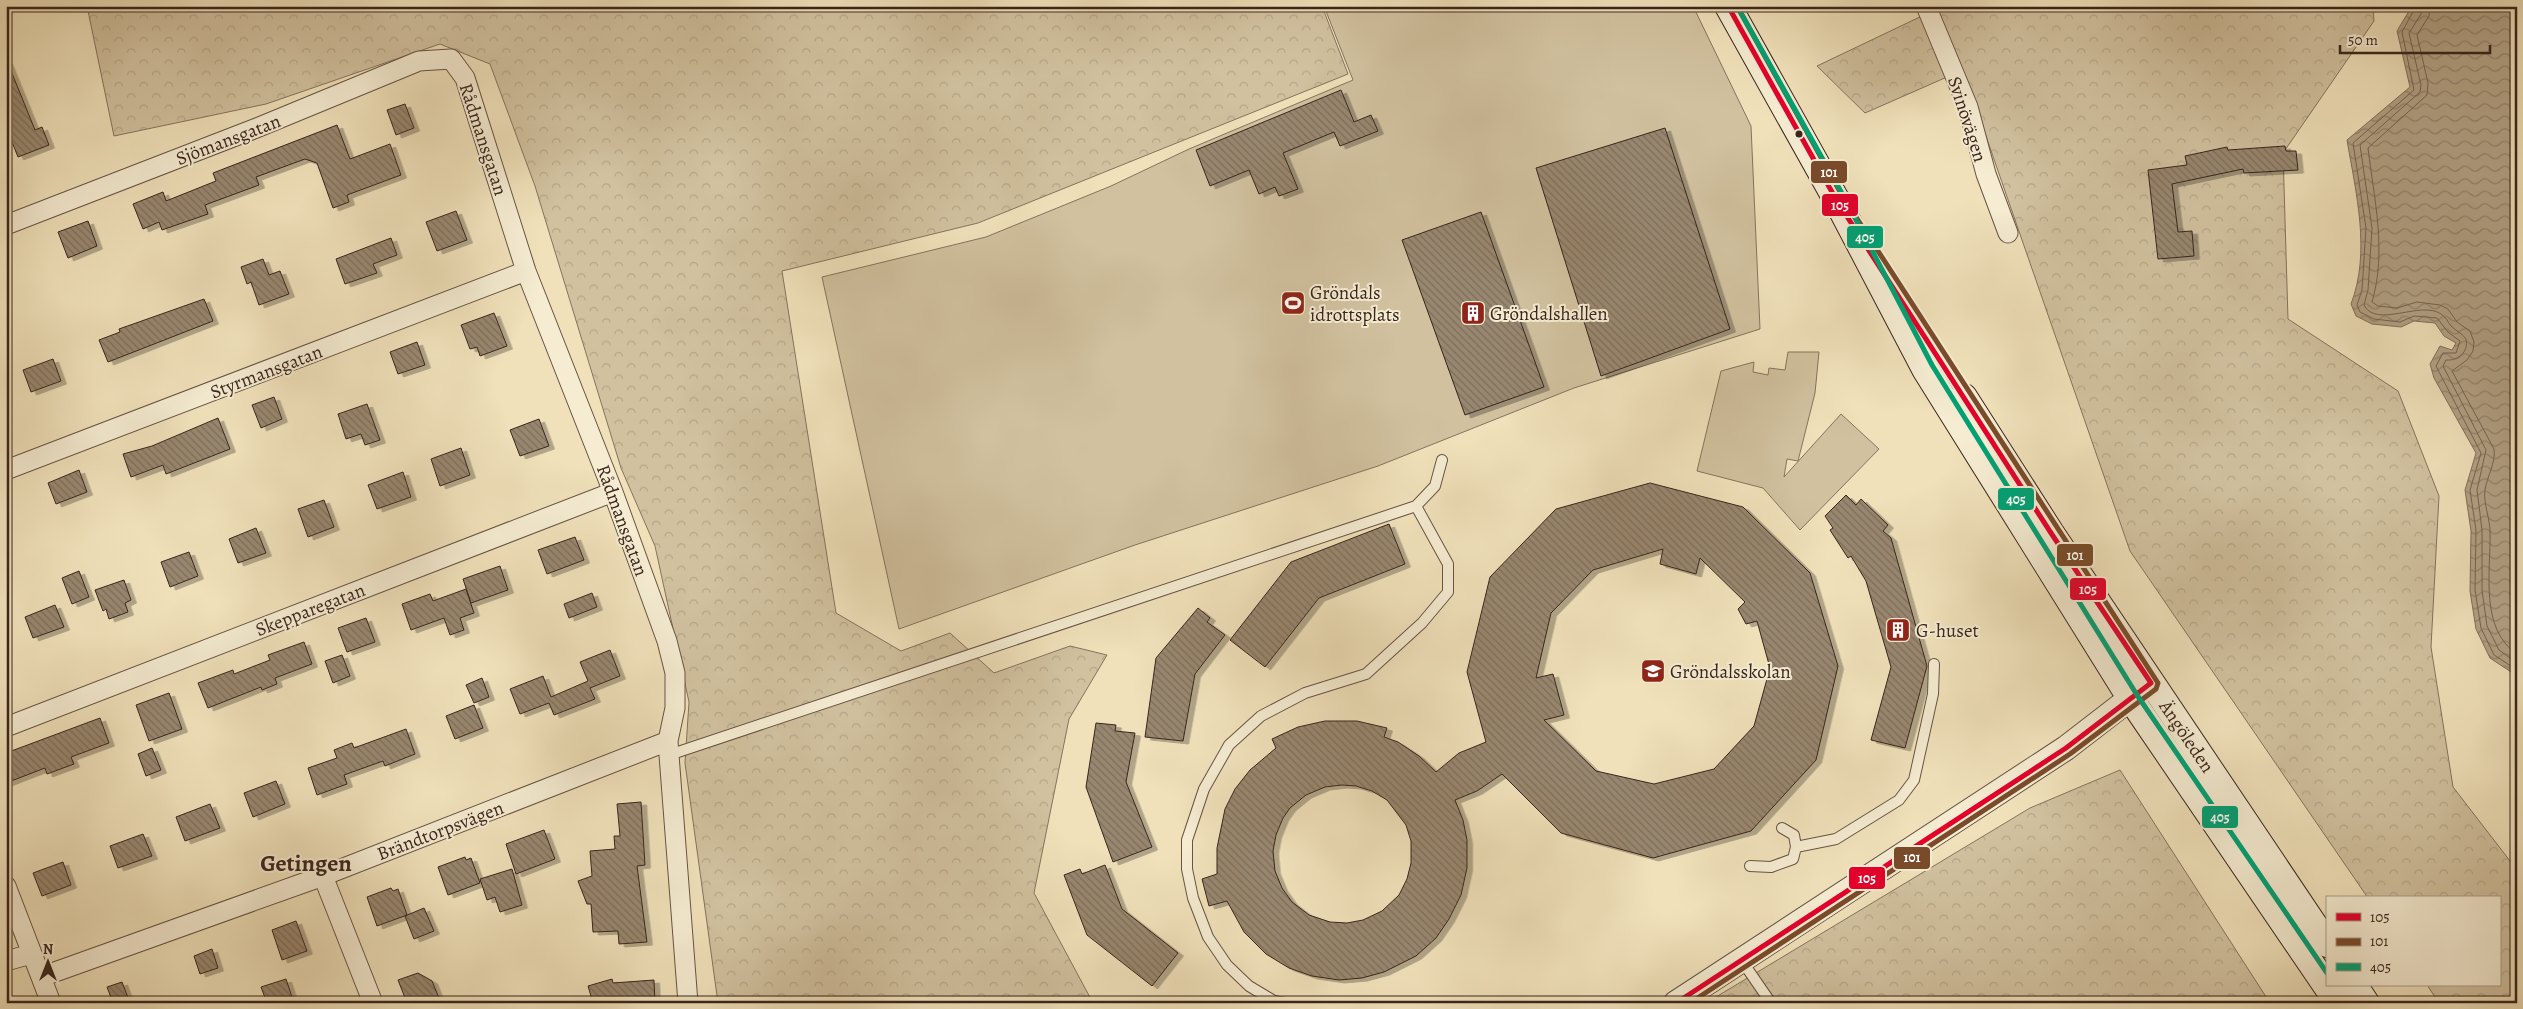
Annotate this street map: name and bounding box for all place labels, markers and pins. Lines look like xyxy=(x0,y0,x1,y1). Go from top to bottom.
unlabelled marker xyxy=(1794,129,1804,139)
place label: Gröndals idrottsplats xyxy=(1310,280,1400,328)
sports icon: Gröndals idrottsplats xyxy=(1280,290,1306,316)
building icon: Gröndalshallen xyxy=(1460,300,1486,326)
place label: Gröndalshallen xyxy=(1490,301,1608,327)
building icon: G-huset xyxy=(1885,617,1911,643)
place label: G-huset xyxy=(1916,618,1979,644)
school or university icon: Gröndalsskolan xyxy=(1640,658,1666,684)
place label: Gröndalsskolan xyxy=(1670,659,1791,685)

